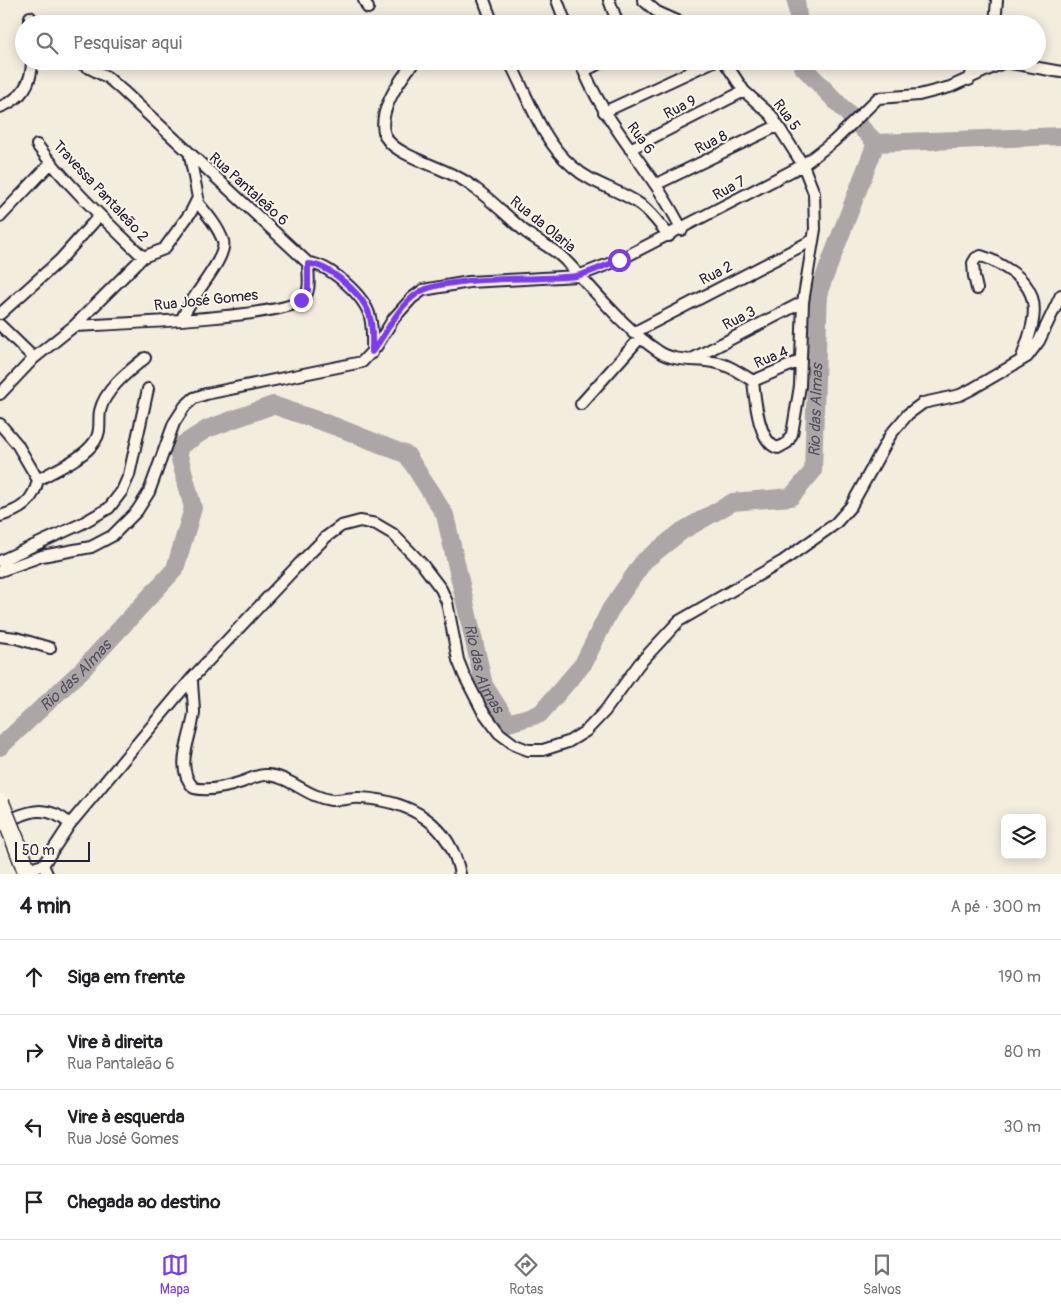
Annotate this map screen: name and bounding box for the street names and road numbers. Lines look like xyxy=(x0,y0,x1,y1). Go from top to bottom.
street label: Rua 9 xyxy=(661,91,700,124)
street label: Rua 5 xyxy=(769,96,804,135)
street label: Rua 6 xyxy=(623,118,659,158)
street label: Rua 8 xyxy=(692,126,731,158)
street label: Travessa Pantaleão 2 xyxy=(49,137,153,246)
street label: Rua Pantaleão 6 xyxy=(205,149,292,230)
street label: Rua 7 xyxy=(710,172,749,205)
street label: Rua da Olaria xyxy=(506,192,579,257)
street label: Rua 2 xyxy=(696,257,736,290)
street label: Rua José Gomes xyxy=(153,286,259,315)
street label: Rua 3 xyxy=(719,302,759,335)
street label: Rua 4 xyxy=(751,342,791,373)

